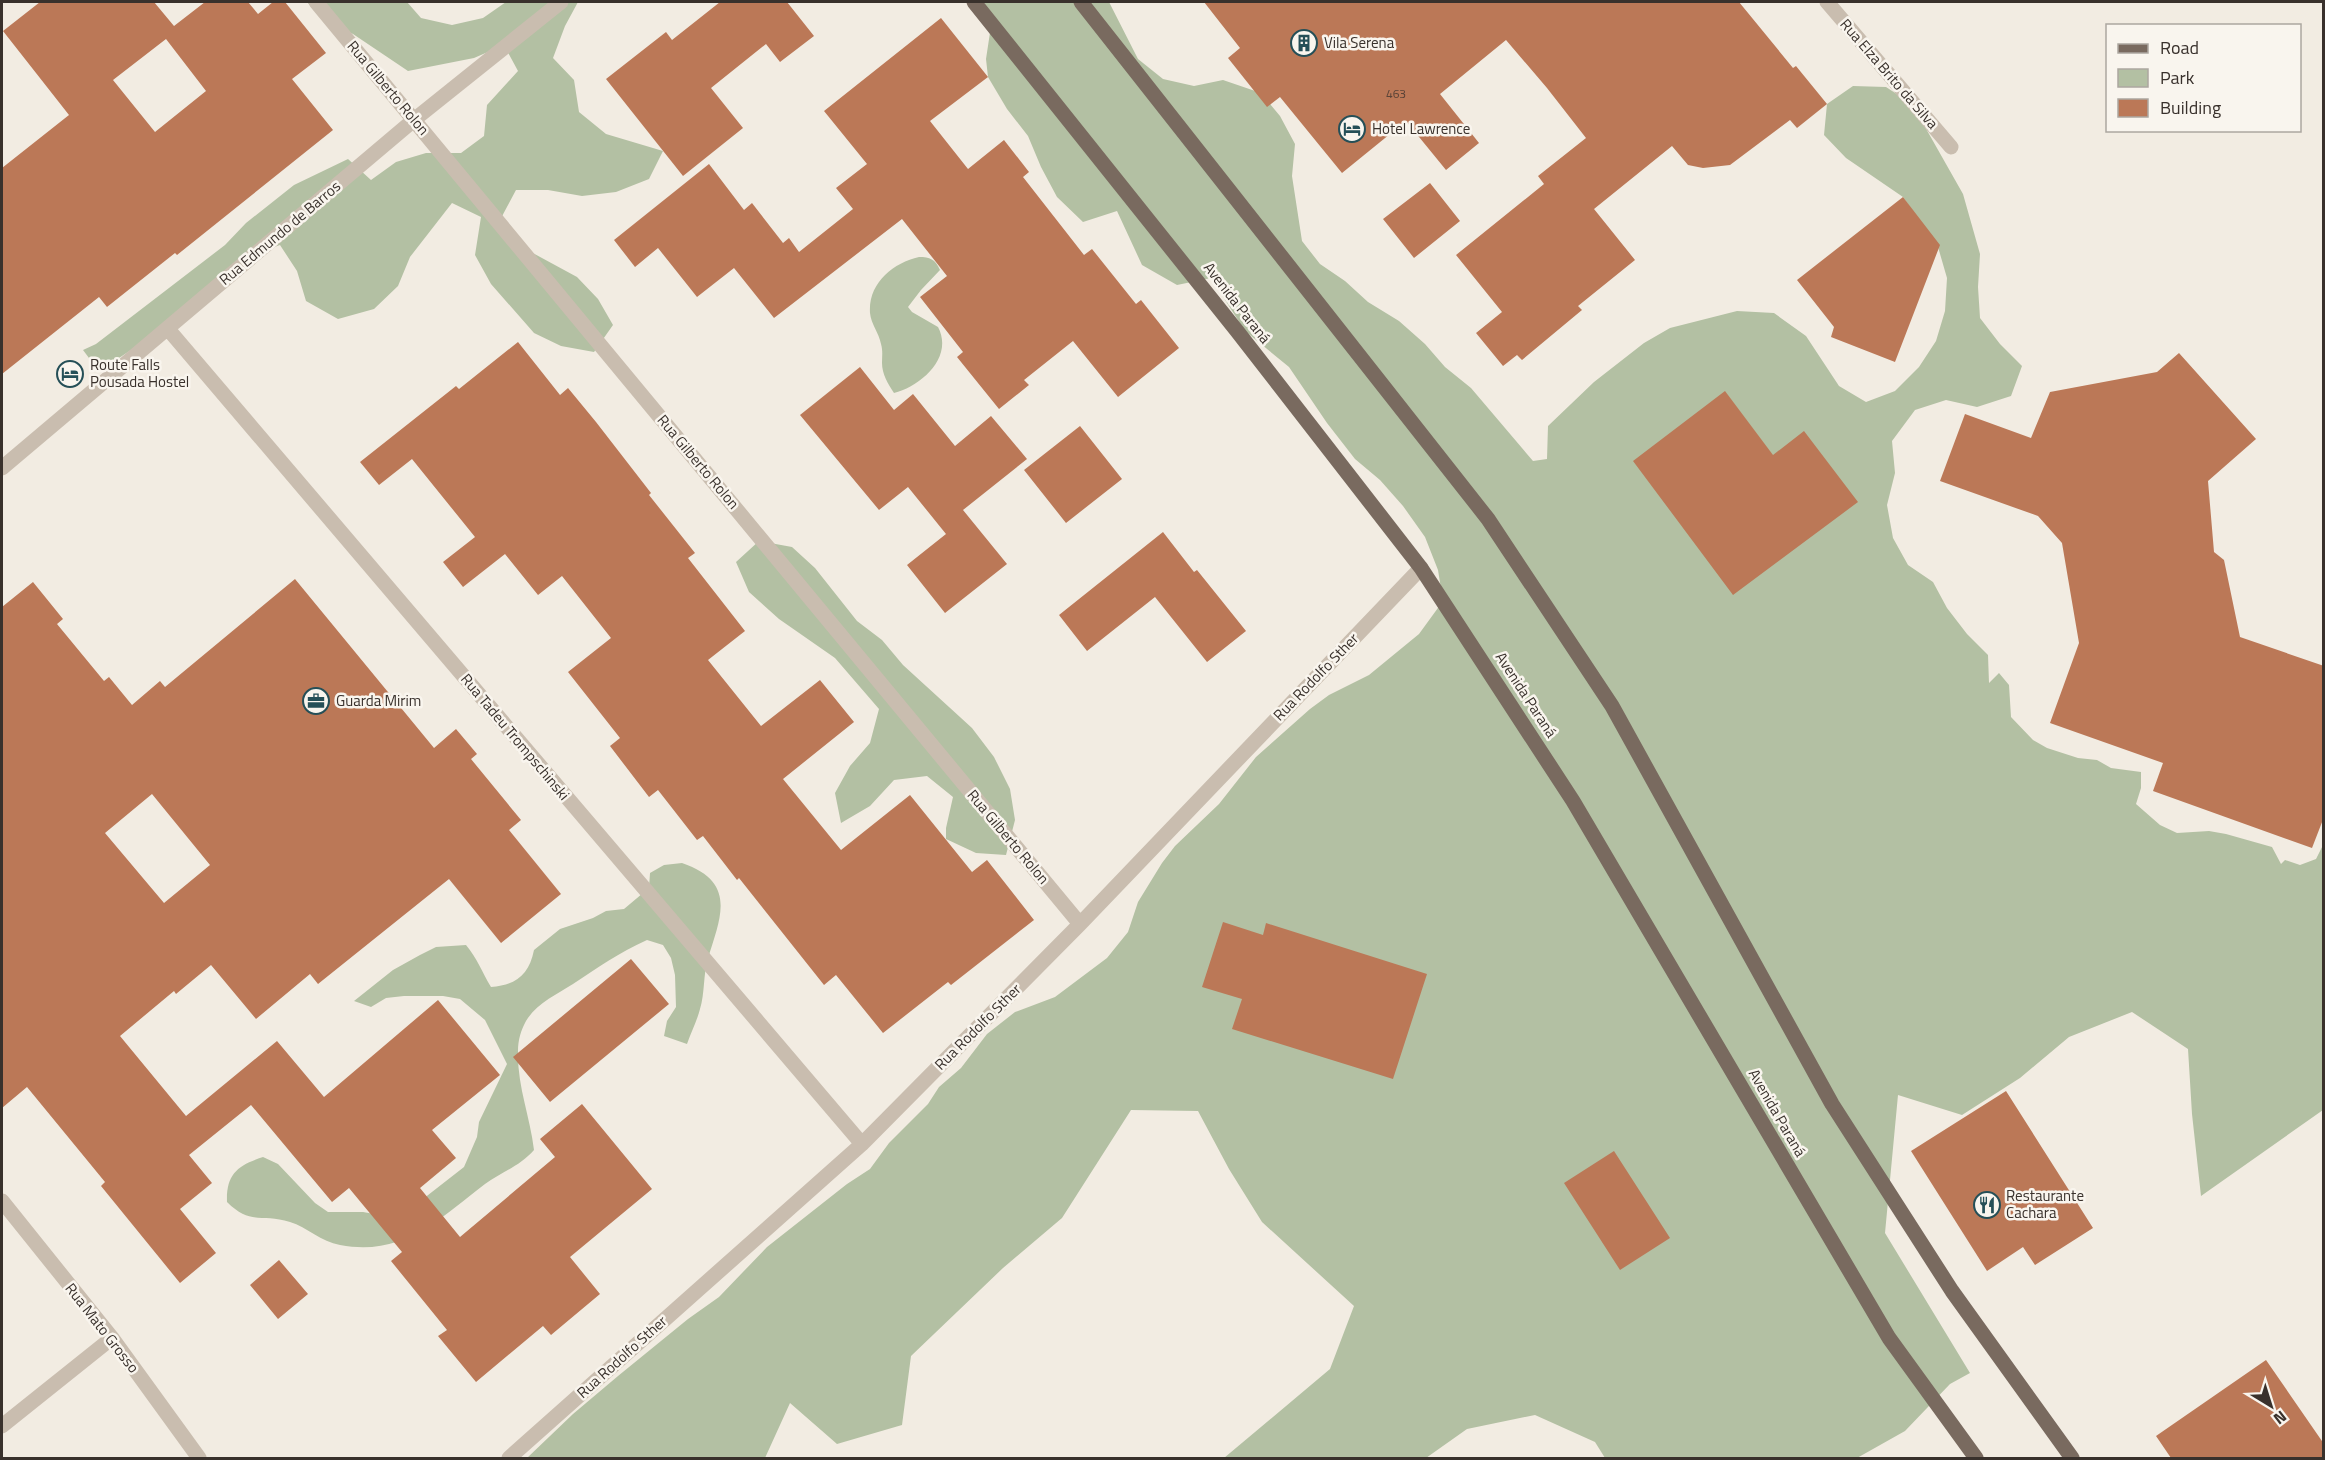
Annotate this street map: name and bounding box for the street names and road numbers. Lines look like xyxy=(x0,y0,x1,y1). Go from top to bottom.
street label: Rua Elza Brito da Silva xyxy=(1835,13,1944,134)
street label: Rua Gilberto Rolon xyxy=(342,35,435,140)
street label: Rua Edmundo de Barros xyxy=(214,175,345,290)
street label: Avenida Paraná xyxy=(1198,257,1277,349)
street label: Rua Gilberto Rolon xyxy=(652,409,745,514)
street label: Rua Rodolfo Sther xyxy=(1268,627,1364,726)
street label: Avenida Paraná xyxy=(1490,647,1563,743)
street label: Rua Tadeu Trompschinski xyxy=(455,668,575,805)
street label: Rua Gilberto Rolon xyxy=(962,784,1055,889)
street label: Rua Rodolfo Sther xyxy=(929,978,1026,1075)
street label: Avenida Paraná xyxy=(1743,1065,1812,1161)
street label: Rua Mato Grosso xyxy=(60,1278,145,1378)
street label: Rua Rodolfo Sther xyxy=(571,1310,672,1403)

